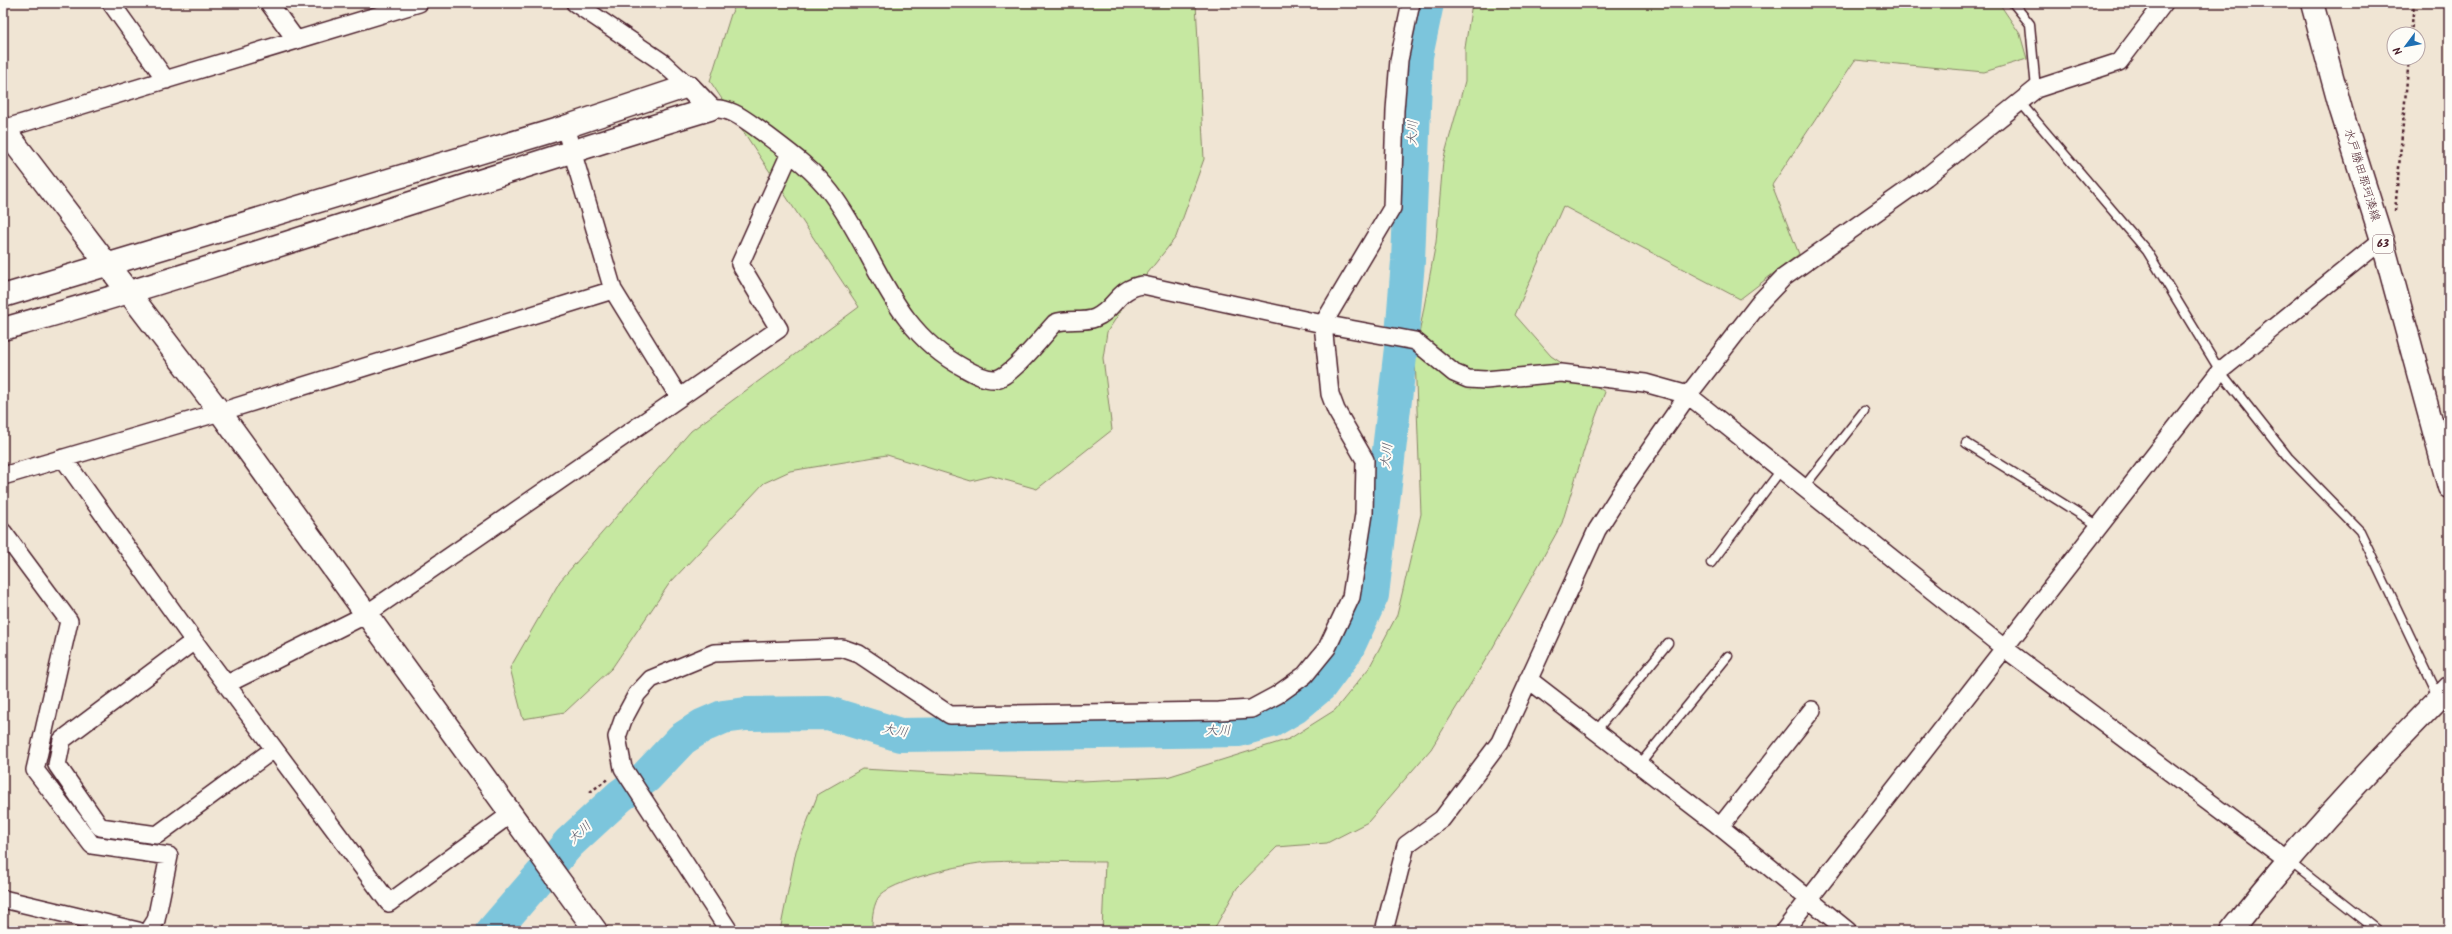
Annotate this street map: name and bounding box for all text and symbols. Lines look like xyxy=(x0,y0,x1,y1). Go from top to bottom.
north arrow xyxy=(2386,26,2426,66)
text: N xyxy=(2389,43,2408,58)
water label: 大川 xyxy=(1402,120,1424,146)
street label: 水戸勝田那珂湊線 xyxy=(2339,126,2385,224)
road number: 63 xyxy=(2373,235,2393,253)
water label: 大川 xyxy=(1375,442,1399,470)
water label: 大川 xyxy=(880,718,910,744)
water label: 大川 xyxy=(1205,720,1231,742)
water label: 大川 xyxy=(563,816,597,850)

